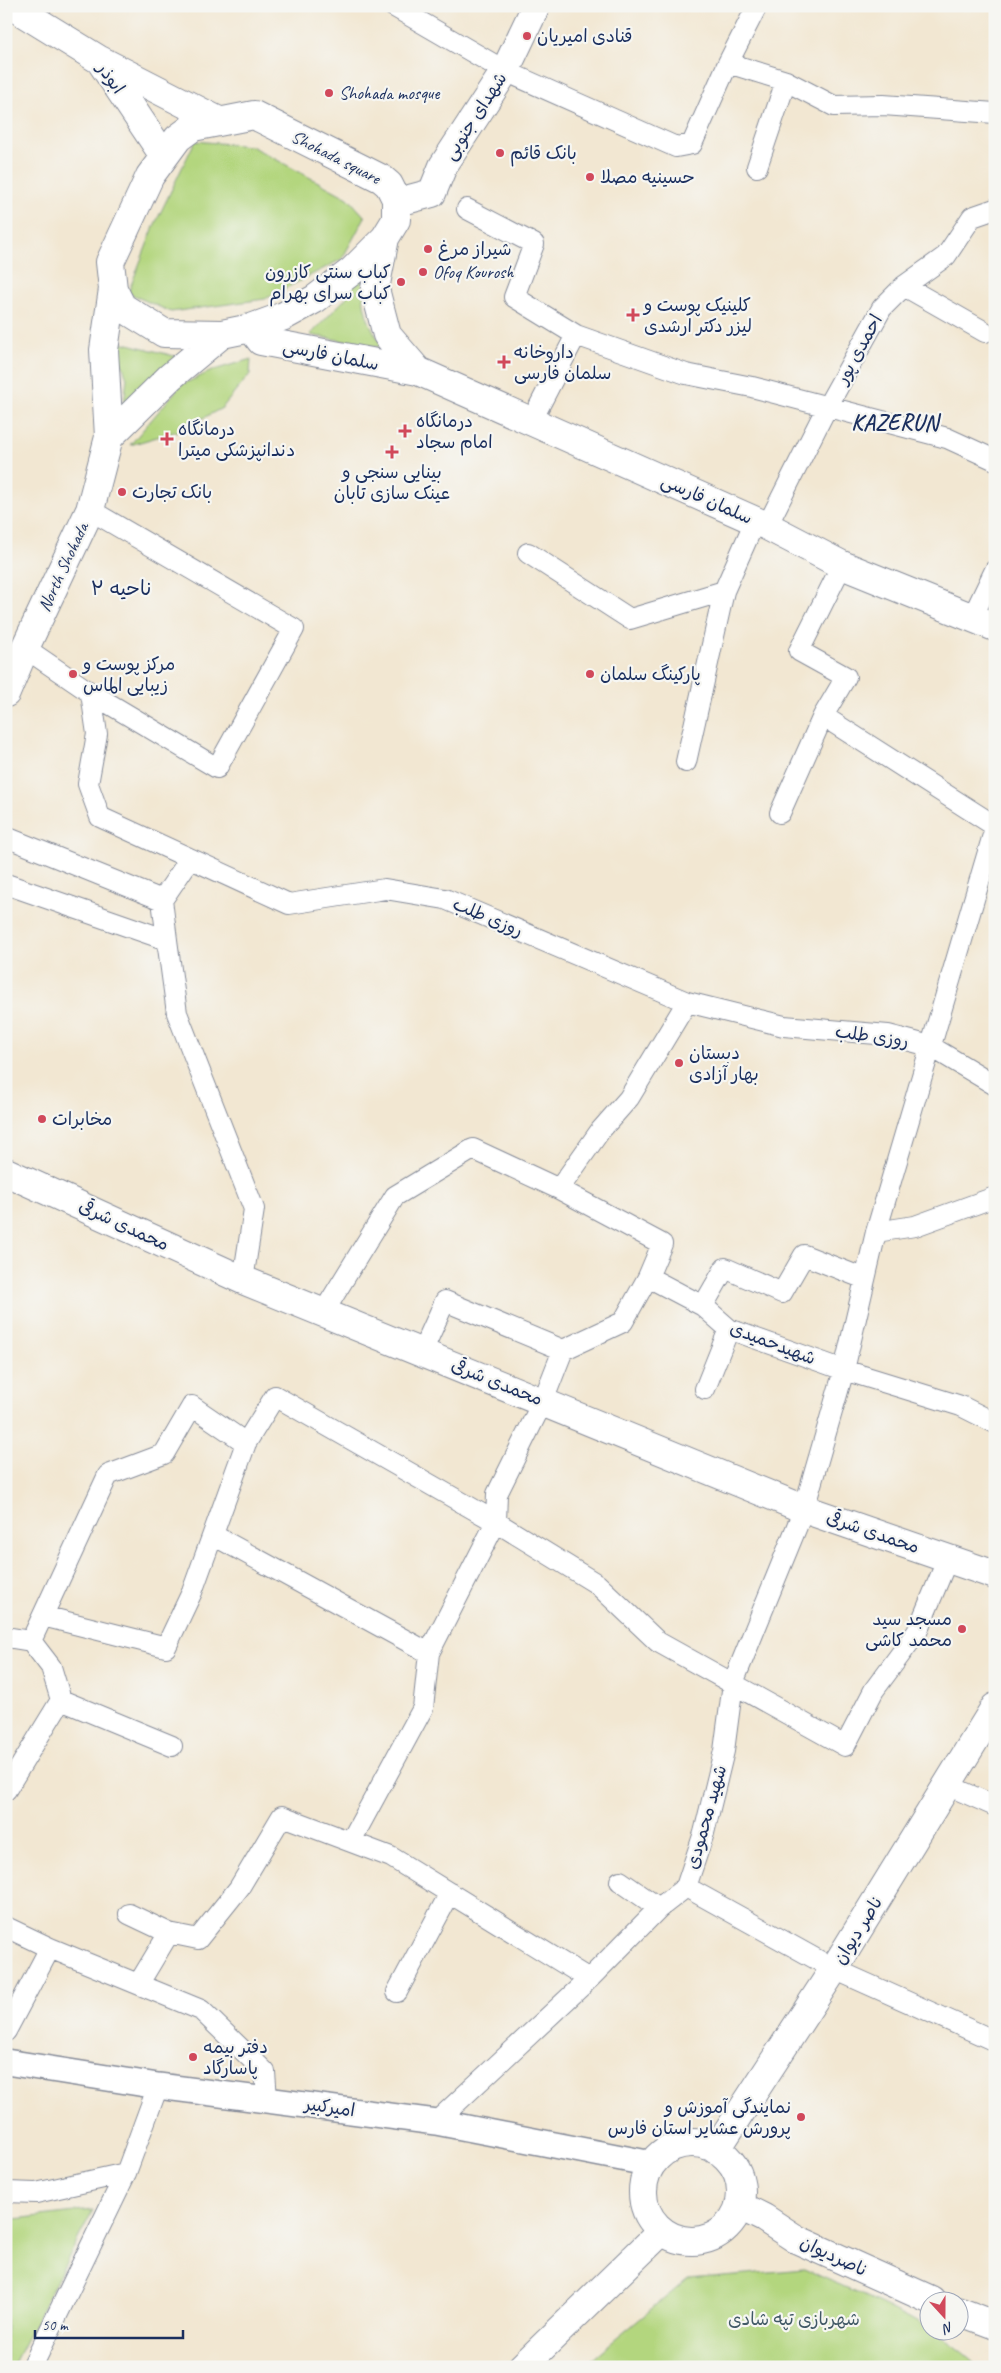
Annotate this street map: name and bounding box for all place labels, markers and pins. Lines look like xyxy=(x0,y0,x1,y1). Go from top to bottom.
place label: قنادی امیریان xyxy=(537,25,633,47)
marker: قنادی امیریان xyxy=(521,30,533,42)
place label: Shohada mosque xyxy=(339,82,440,104)
marker: Shohada mosque xyxy=(323,87,335,99)
place label: بانک قائم xyxy=(510,142,577,167)
marker: بانک قائم xyxy=(494,147,506,159)
place label: حسینیه مصلا xyxy=(600,166,695,188)
marker: حسینیه مصلا xyxy=(584,171,596,183)
place label: شیراز مرغ xyxy=(438,238,512,261)
marker: شیراز مرغ xyxy=(422,243,434,255)
place label: کباب سنتی کازرون کباب سرای بهرام xyxy=(265,261,391,307)
place label: Ofoq Kourosh xyxy=(433,261,514,283)
marker: Ofoq Kourosh xyxy=(417,266,429,278)
marker: کباب سنتی کازرون کباب سرای بهرام xyxy=(395,276,407,288)
place label: کلینیک پوست و لیزر دکتر ارشدی xyxy=(642,294,752,337)
marker: کلینیک پوست و لیزر دکتر ارشدی xyxy=(626,308,640,322)
place label: داروخانه سلمان فارسی xyxy=(514,341,612,384)
marker: داروخانه سلمان فارسی xyxy=(498,356,510,368)
place label: درمانگاه امام سجاد xyxy=(416,410,493,456)
place label: درمانگاه دندانپزشکی میترا xyxy=(178,418,295,462)
marker: درمانگاه امام سجاد xyxy=(398,424,412,438)
marker: درمانگاه دندانپزشکی میترا xyxy=(160,432,174,446)
marker: بینایی سنجی و عینک سازی تابان xyxy=(385,445,399,459)
place label: بینایی سنجی و عینک سازی تابان xyxy=(334,461,450,504)
place label: بانک تجارت xyxy=(132,481,212,503)
marker: بانک تجارت xyxy=(116,486,128,498)
place label: مرکز پوست و زیبایی الماس xyxy=(81,653,175,696)
place label: پارکینگ سلمان xyxy=(600,663,701,686)
marker: مرکز پوست و زیبایی الماس xyxy=(67,668,79,680)
marker: پارکینگ سلمان xyxy=(584,668,596,680)
place label: دبستان بهار آزادی xyxy=(689,1042,759,1085)
marker: دبستان بهار آزادی xyxy=(673,1057,685,1069)
place label: مخابرات xyxy=(52,1108,112,1130)
marker: مخابرات xyxy=(36,1113,48,1125)
place label: مسجد سید محمد کاشی xyxy=(865,1608,952,1651)
marker: مسجد سید محمد کاشی xyxy=(956,1623,968,1635)
place label: دفتر بیمه پاسارگاد xyxy=(203,2036,268,2080)
marker: دفتر بیمه پاسارگاد xyxy=(187,2051,199,2063)
place label: نمایندگی آموزش و پرورش عشایر استان فارس xyxy=(608,2096,791,2140)
marker: نمایندگی آموزش و پرورش عشایر استان فارس xyxy=(795,2111,807,2123)

